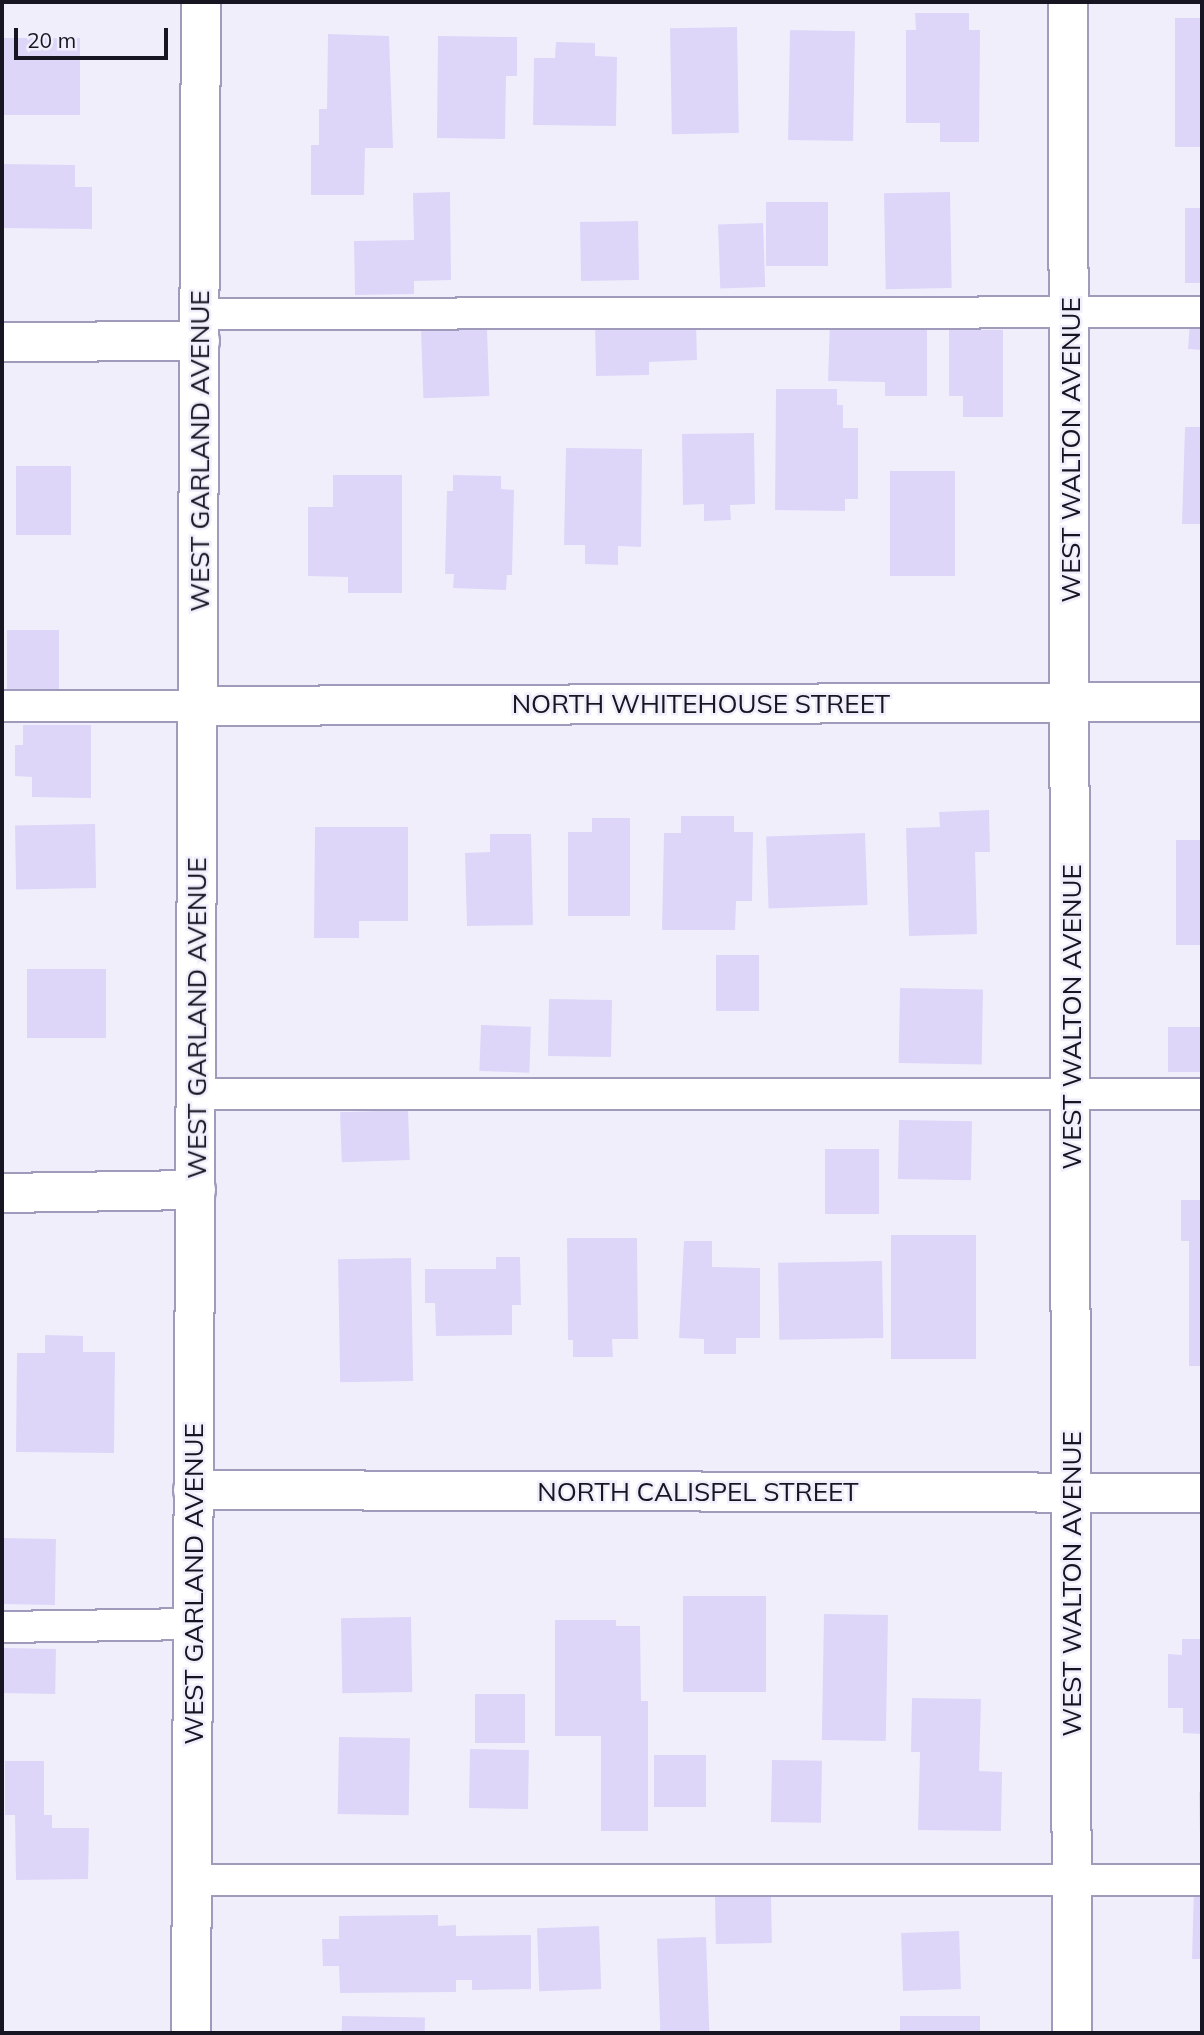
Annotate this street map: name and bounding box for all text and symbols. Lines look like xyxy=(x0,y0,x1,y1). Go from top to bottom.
scale bar xyxy=(18,14,172,58)
text: 20 m xyxy=(27,27,76,53)
street label: WEST GARLAND AVENUE xyxy=(184,290,216,612)
street label: WEST WALTON AVENUE xyxy=(1055,297,1087,603)
street label: NORTH WHITEHOUSE STREET xyxy=(512,688,890,720)
street label: WEST GARLAND AVENUE xyxy=(181,857,213,1179)
street label: WEST WALTON AVENUE xyxy=(1056,864,1088,1170)
street label: WEST GARLAND AVENUE xyxy=(178,1423,210,1745)
street label: WEST WALTON AVENUE xyxy=(1056,1431,1088,1737)
street label: NORTH CALISPEL STREET xyxy=(537,1476,859,1508)

